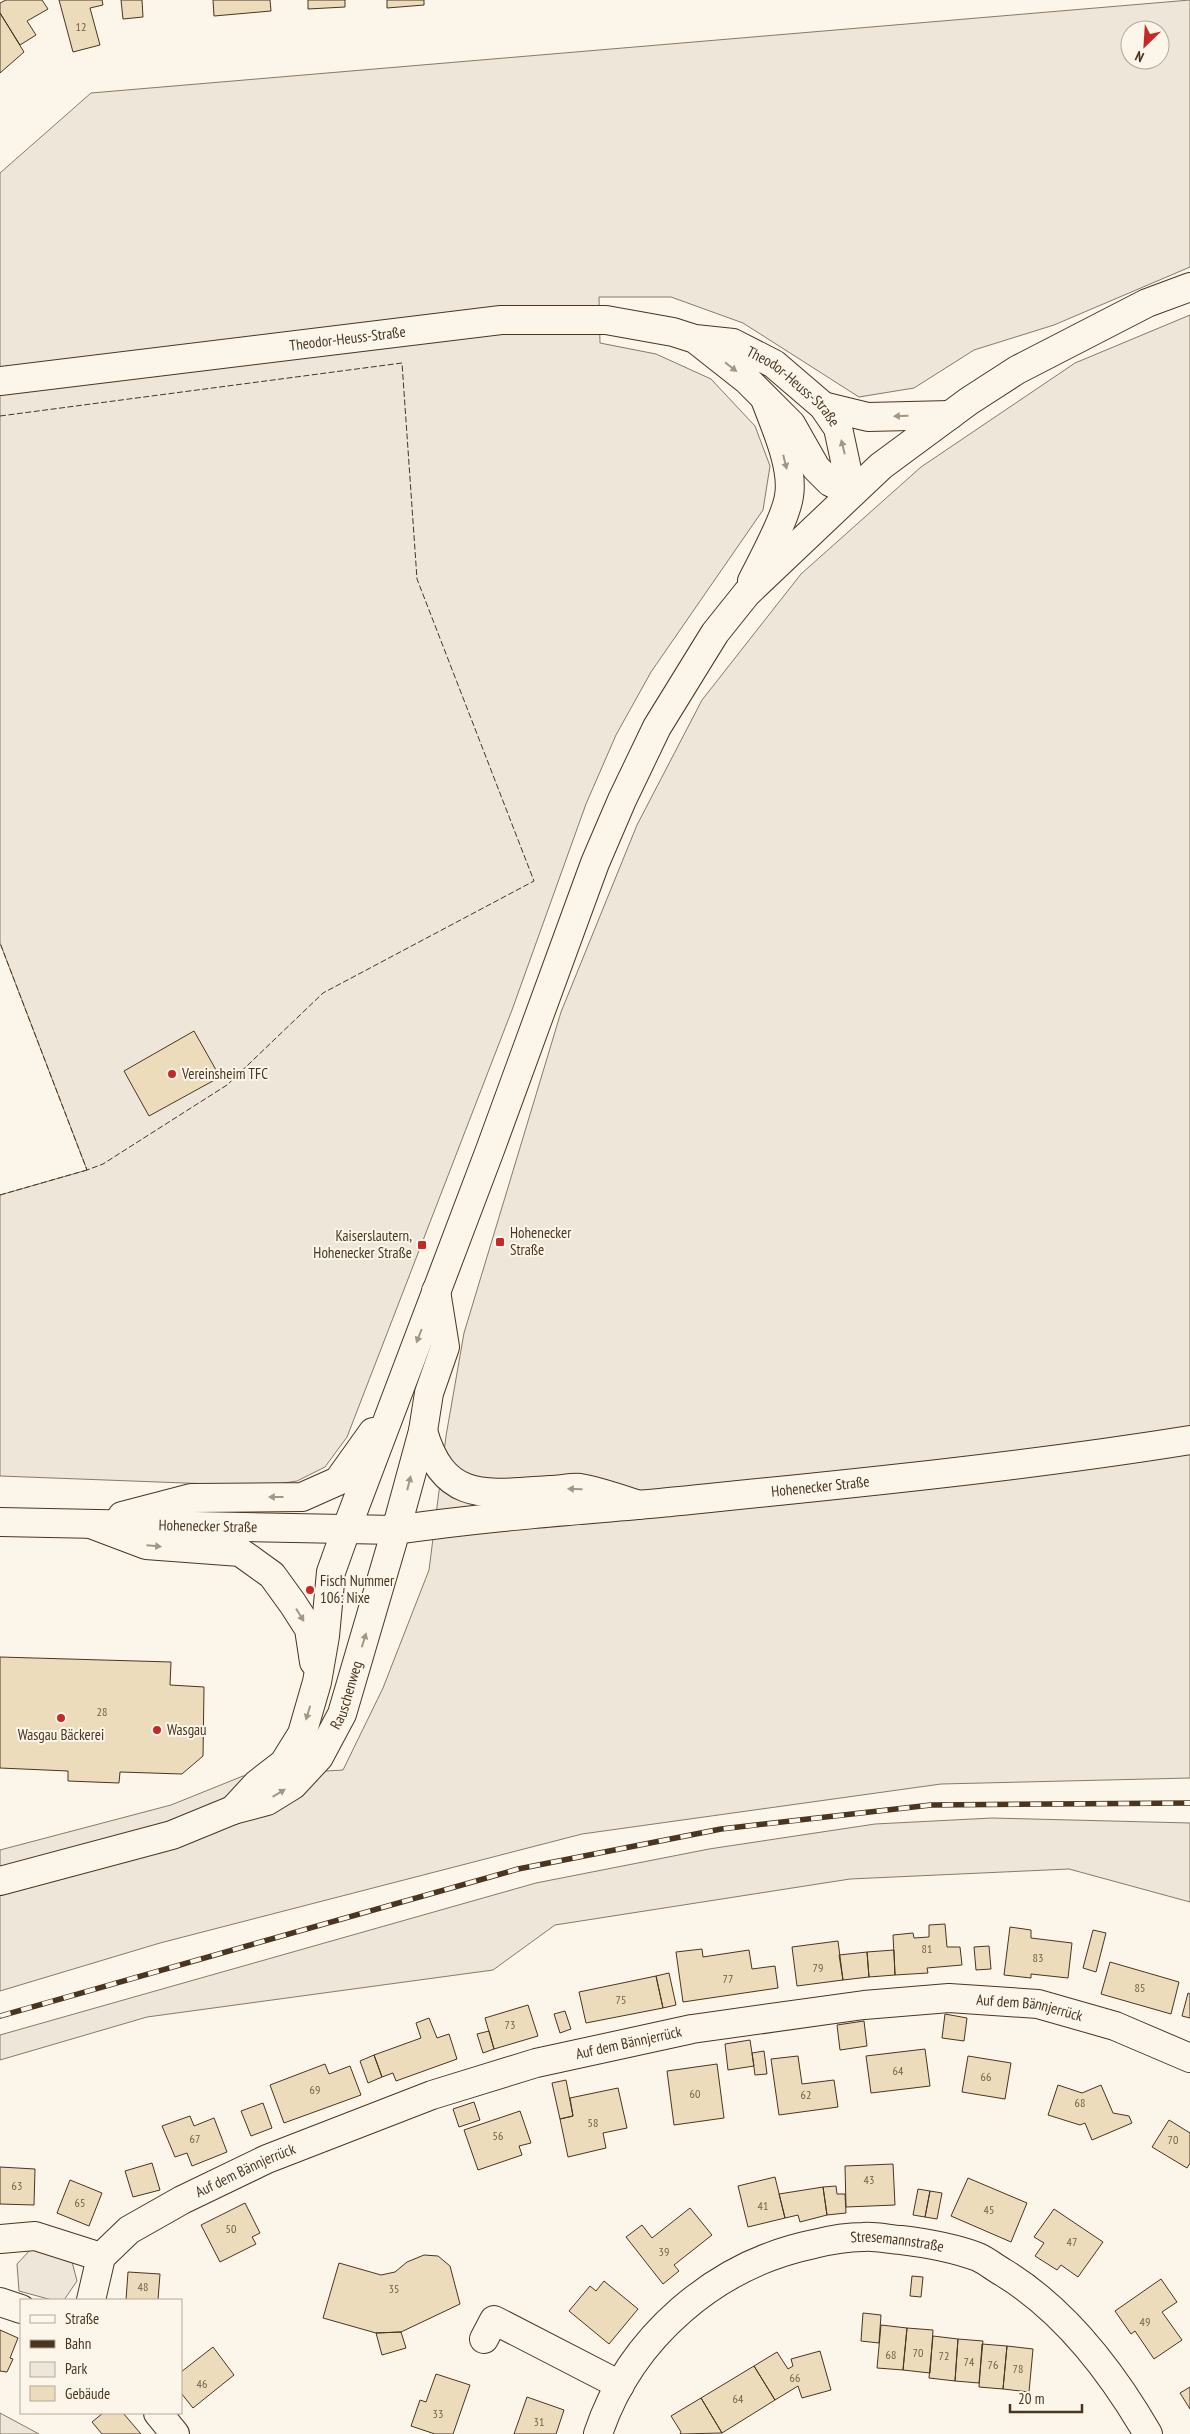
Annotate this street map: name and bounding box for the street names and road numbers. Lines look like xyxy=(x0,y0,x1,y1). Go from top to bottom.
street label: Theodor-Heuss-Straße xyxy=(288,322,407,355)
street label: Theodor-Heuss-Straße xyxy=(744,342,844,430)
street label: Hohenecker Straße xyxy=(770,1472,870,1501)
street label: Hohenecker Straße xyxy=(158,1515,258,1536)
street label: Rauschenweg xyxy=(326,1659,366,1732)
street label: Auf dem Bännjerrück xyxy=(976,1990,1085,2025)
street label: Auf dem Bännjerrück xyxy=(574,2021,684,2063)
street label: Auf dem Bännjerrück xyxy=(192,2139,298,2201)
street label: Stresemannstraße xyxy=(850,2227,946,2256)

